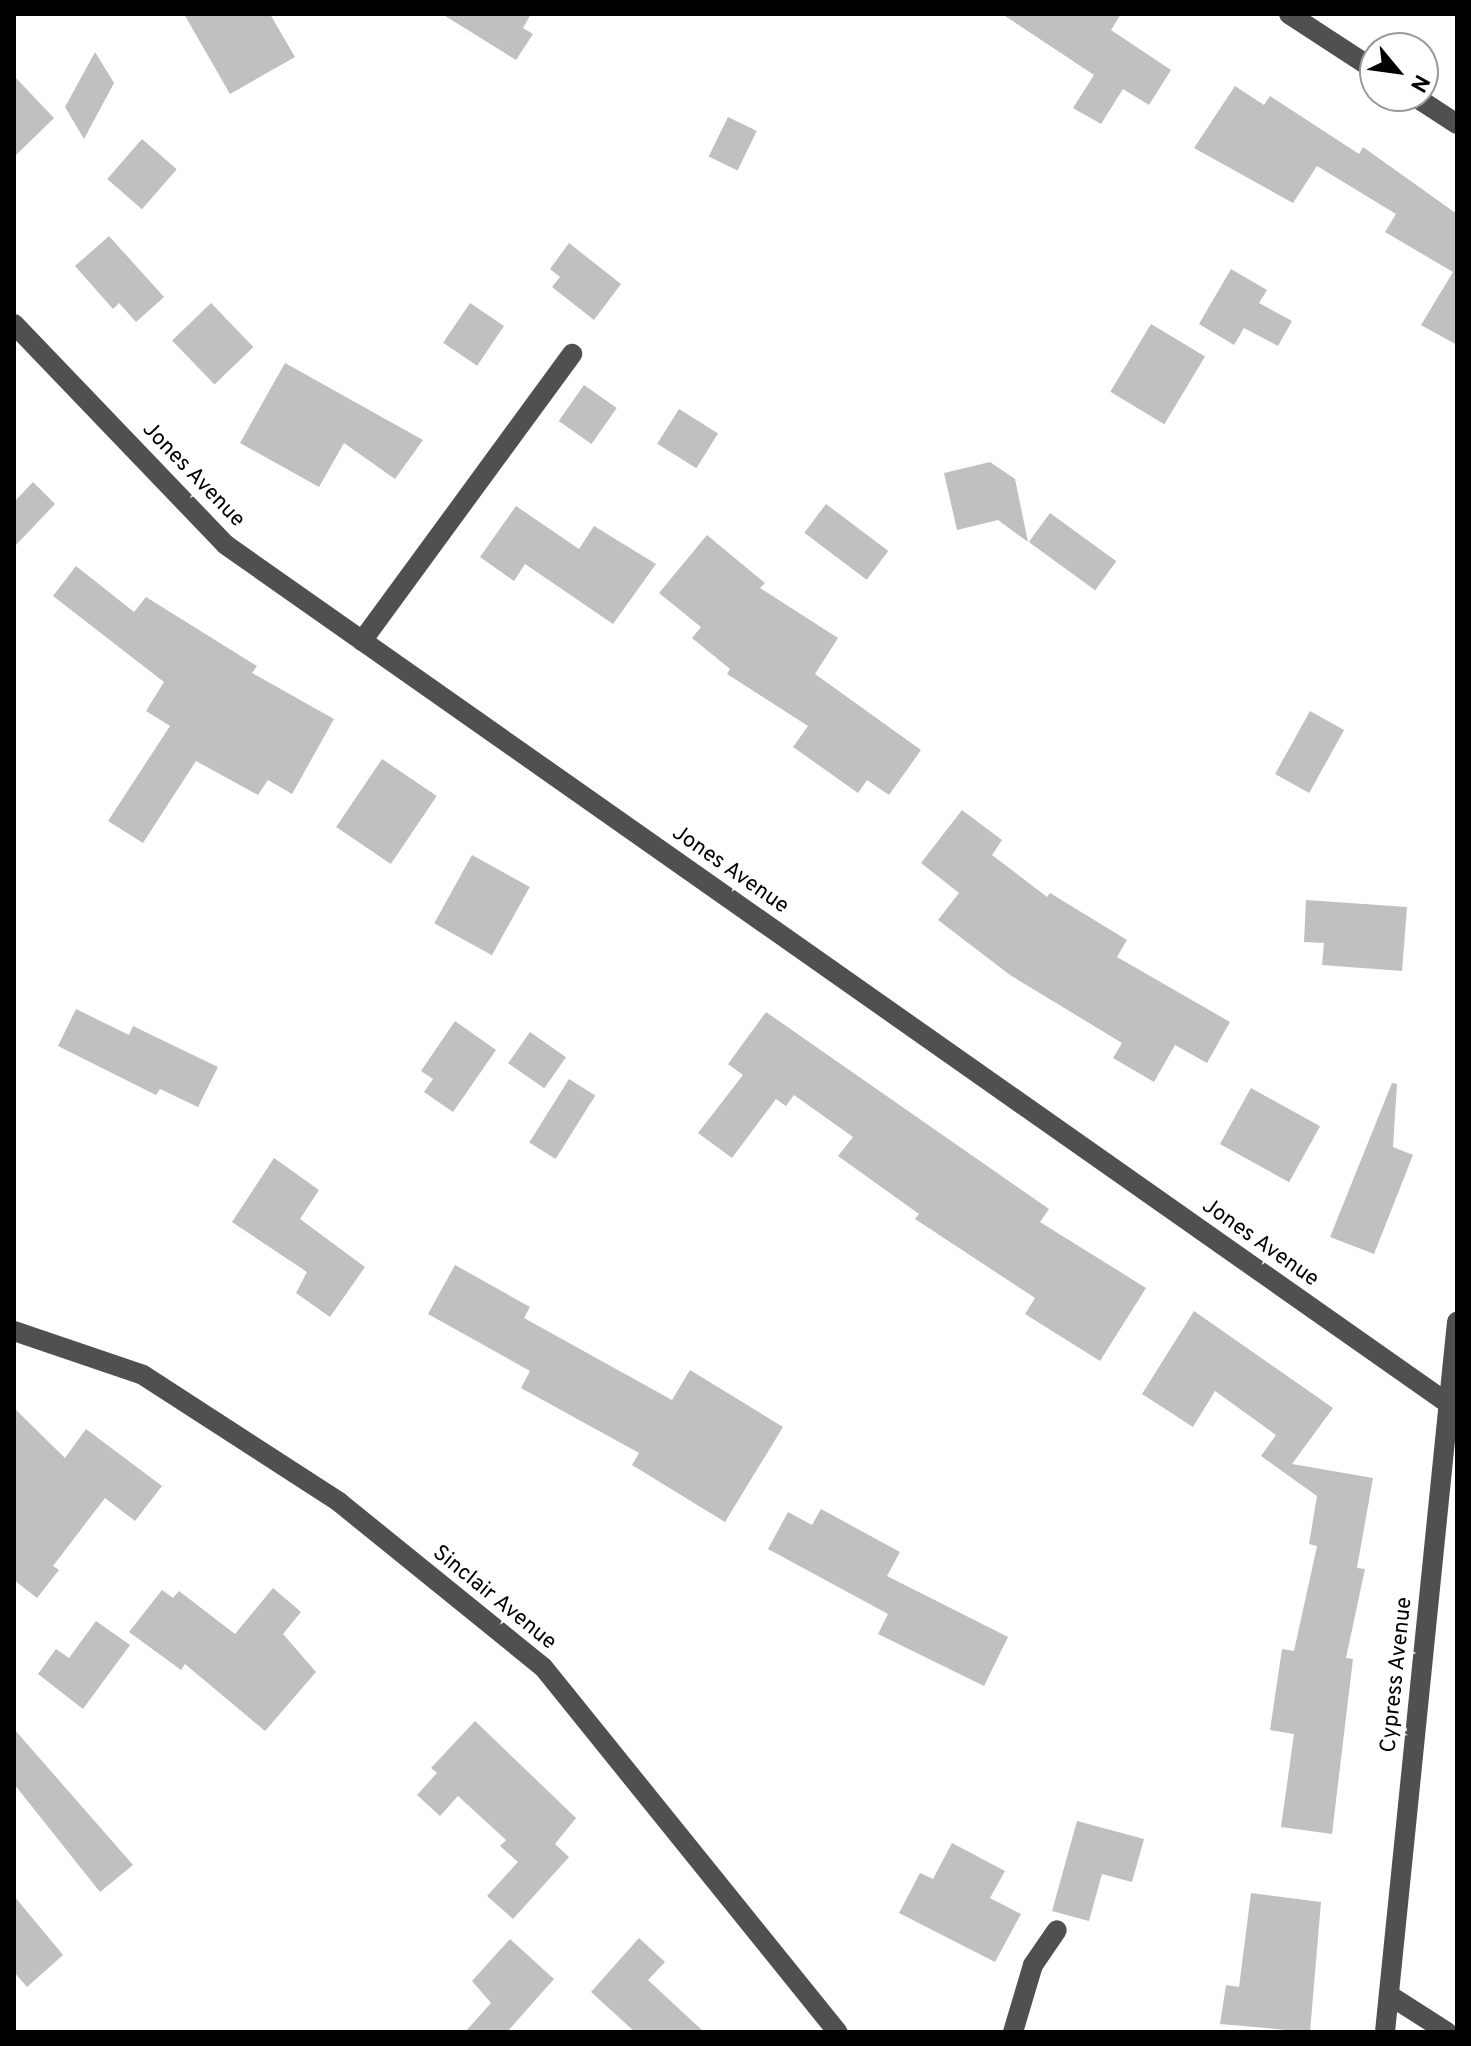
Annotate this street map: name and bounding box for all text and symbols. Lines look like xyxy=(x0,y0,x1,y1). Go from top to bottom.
north arrow xyxy=(1359,32,1439,112)
text: N xyxy=(1403,69,1434,96)
street label: Jones Avenue xyxy=(136,416,250,534)
street label: Jones Avenue xyxy=(666,820,794,920)
street label: Jones Avenue xyxy=(1196,1193,1324,1293)
street label: Sinclair Avenue xyxy=(426,1540,562,1656)
street label: Cypress Avenue xyxy=(1376,1595,1418,1755)

